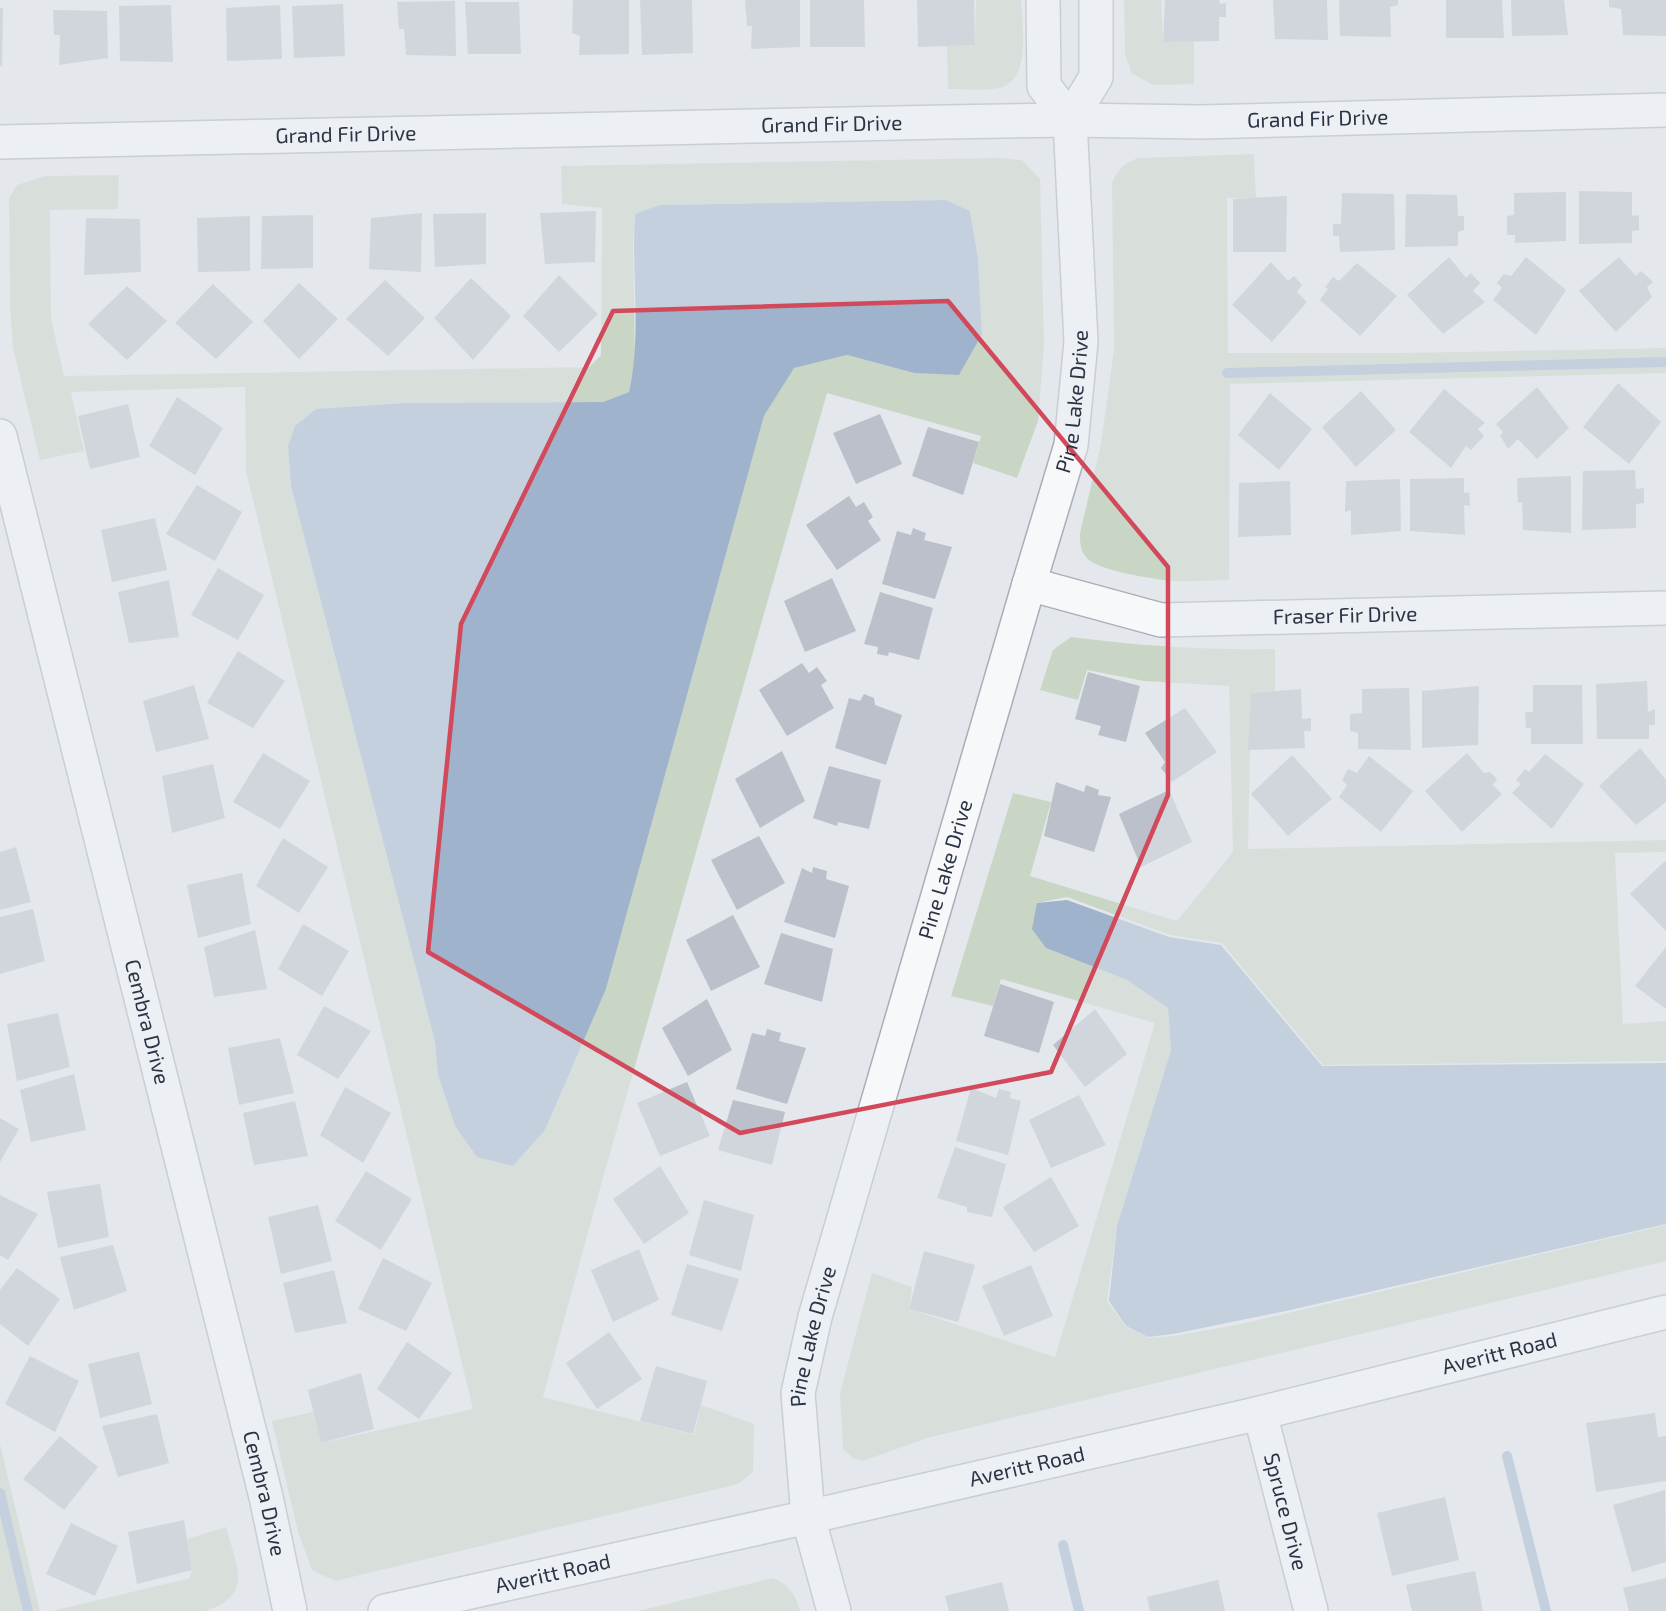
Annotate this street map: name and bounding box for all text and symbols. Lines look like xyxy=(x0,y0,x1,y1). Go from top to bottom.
street label: Grand Fir Drive xyxy=(1247,103,1389,132)
street label: Grand Fir Drive xyxy=(761,109,903,137)
street label: Grand Fir Drive xyxy=(275,119,417,147)
street label: Pine Lake Drive xyxy=(1049,329,1092,476)
street label: Fraser Fir Drive xyxy=(1272,600,1418,628)
street label: Pine Lake Drive xyxy=(912,796,976,942)
street label: Cembra Drive xyxy=(121,956,176,1087)
street label: Pine Lake Drive xyxy=(784,1263,840,1408)
street label: Averitt Road xyxy=(1439,1326,1559,1378)
street label: Cembra Drive xyxy=(239,1428,292,1558)
street label: Averitt Road xyxy=(966,1440,1087,1491)
street label: Spruce Drive xyxy=(1260,1450,1314,1573)
street label: Averitt Road xyxy=(492,1547,613,1597)

